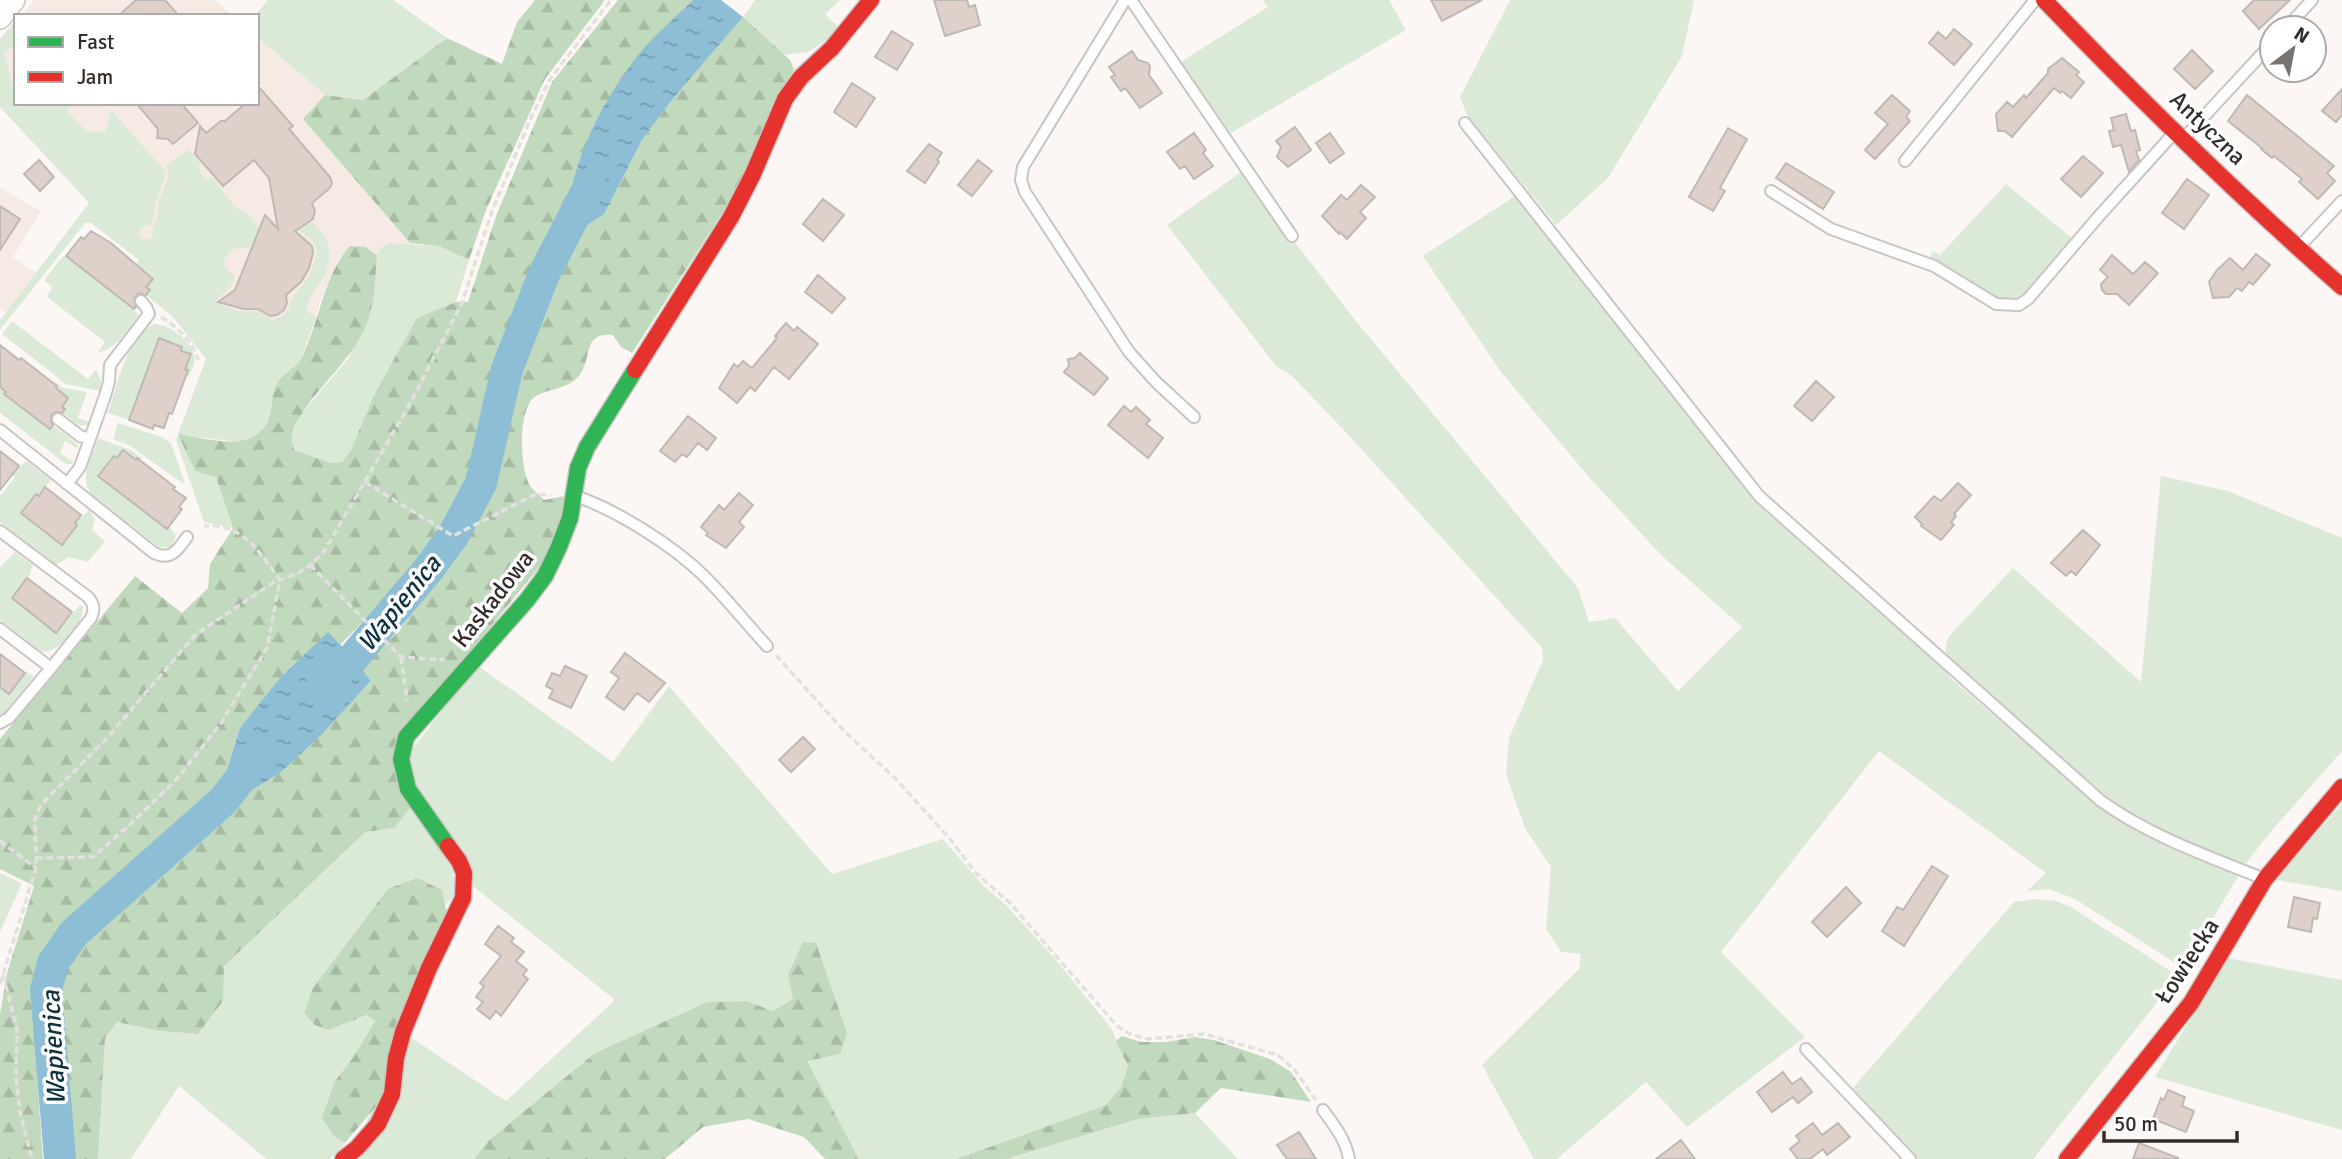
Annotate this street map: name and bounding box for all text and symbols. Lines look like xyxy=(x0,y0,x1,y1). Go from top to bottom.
legend xyxy=(14,14,259,105)
north arrow xyxy=(2258,14,2328,84)
text: N xyxy=(2290,22,2313,49)
text: Fast xyxy=(77,29,114,55)
text: Jam xyxy=(77,64,113,90)
street label: Antyczna xyxy=(2164,84,2252,172)
street label: Kaskadowa xyxy=(446,544,540,654)
water label: Wapienica xyxy=(351,548,449,658)
street label: Łowiecka xyxy=(2148,913,2226,1009)
water label: Wapienica xyxy=(35,989,73,1106)
scale bar xyxy=(2104,1100,2237,1144)
text: 50 m xyxy=(2114,1111,2158,1137)

